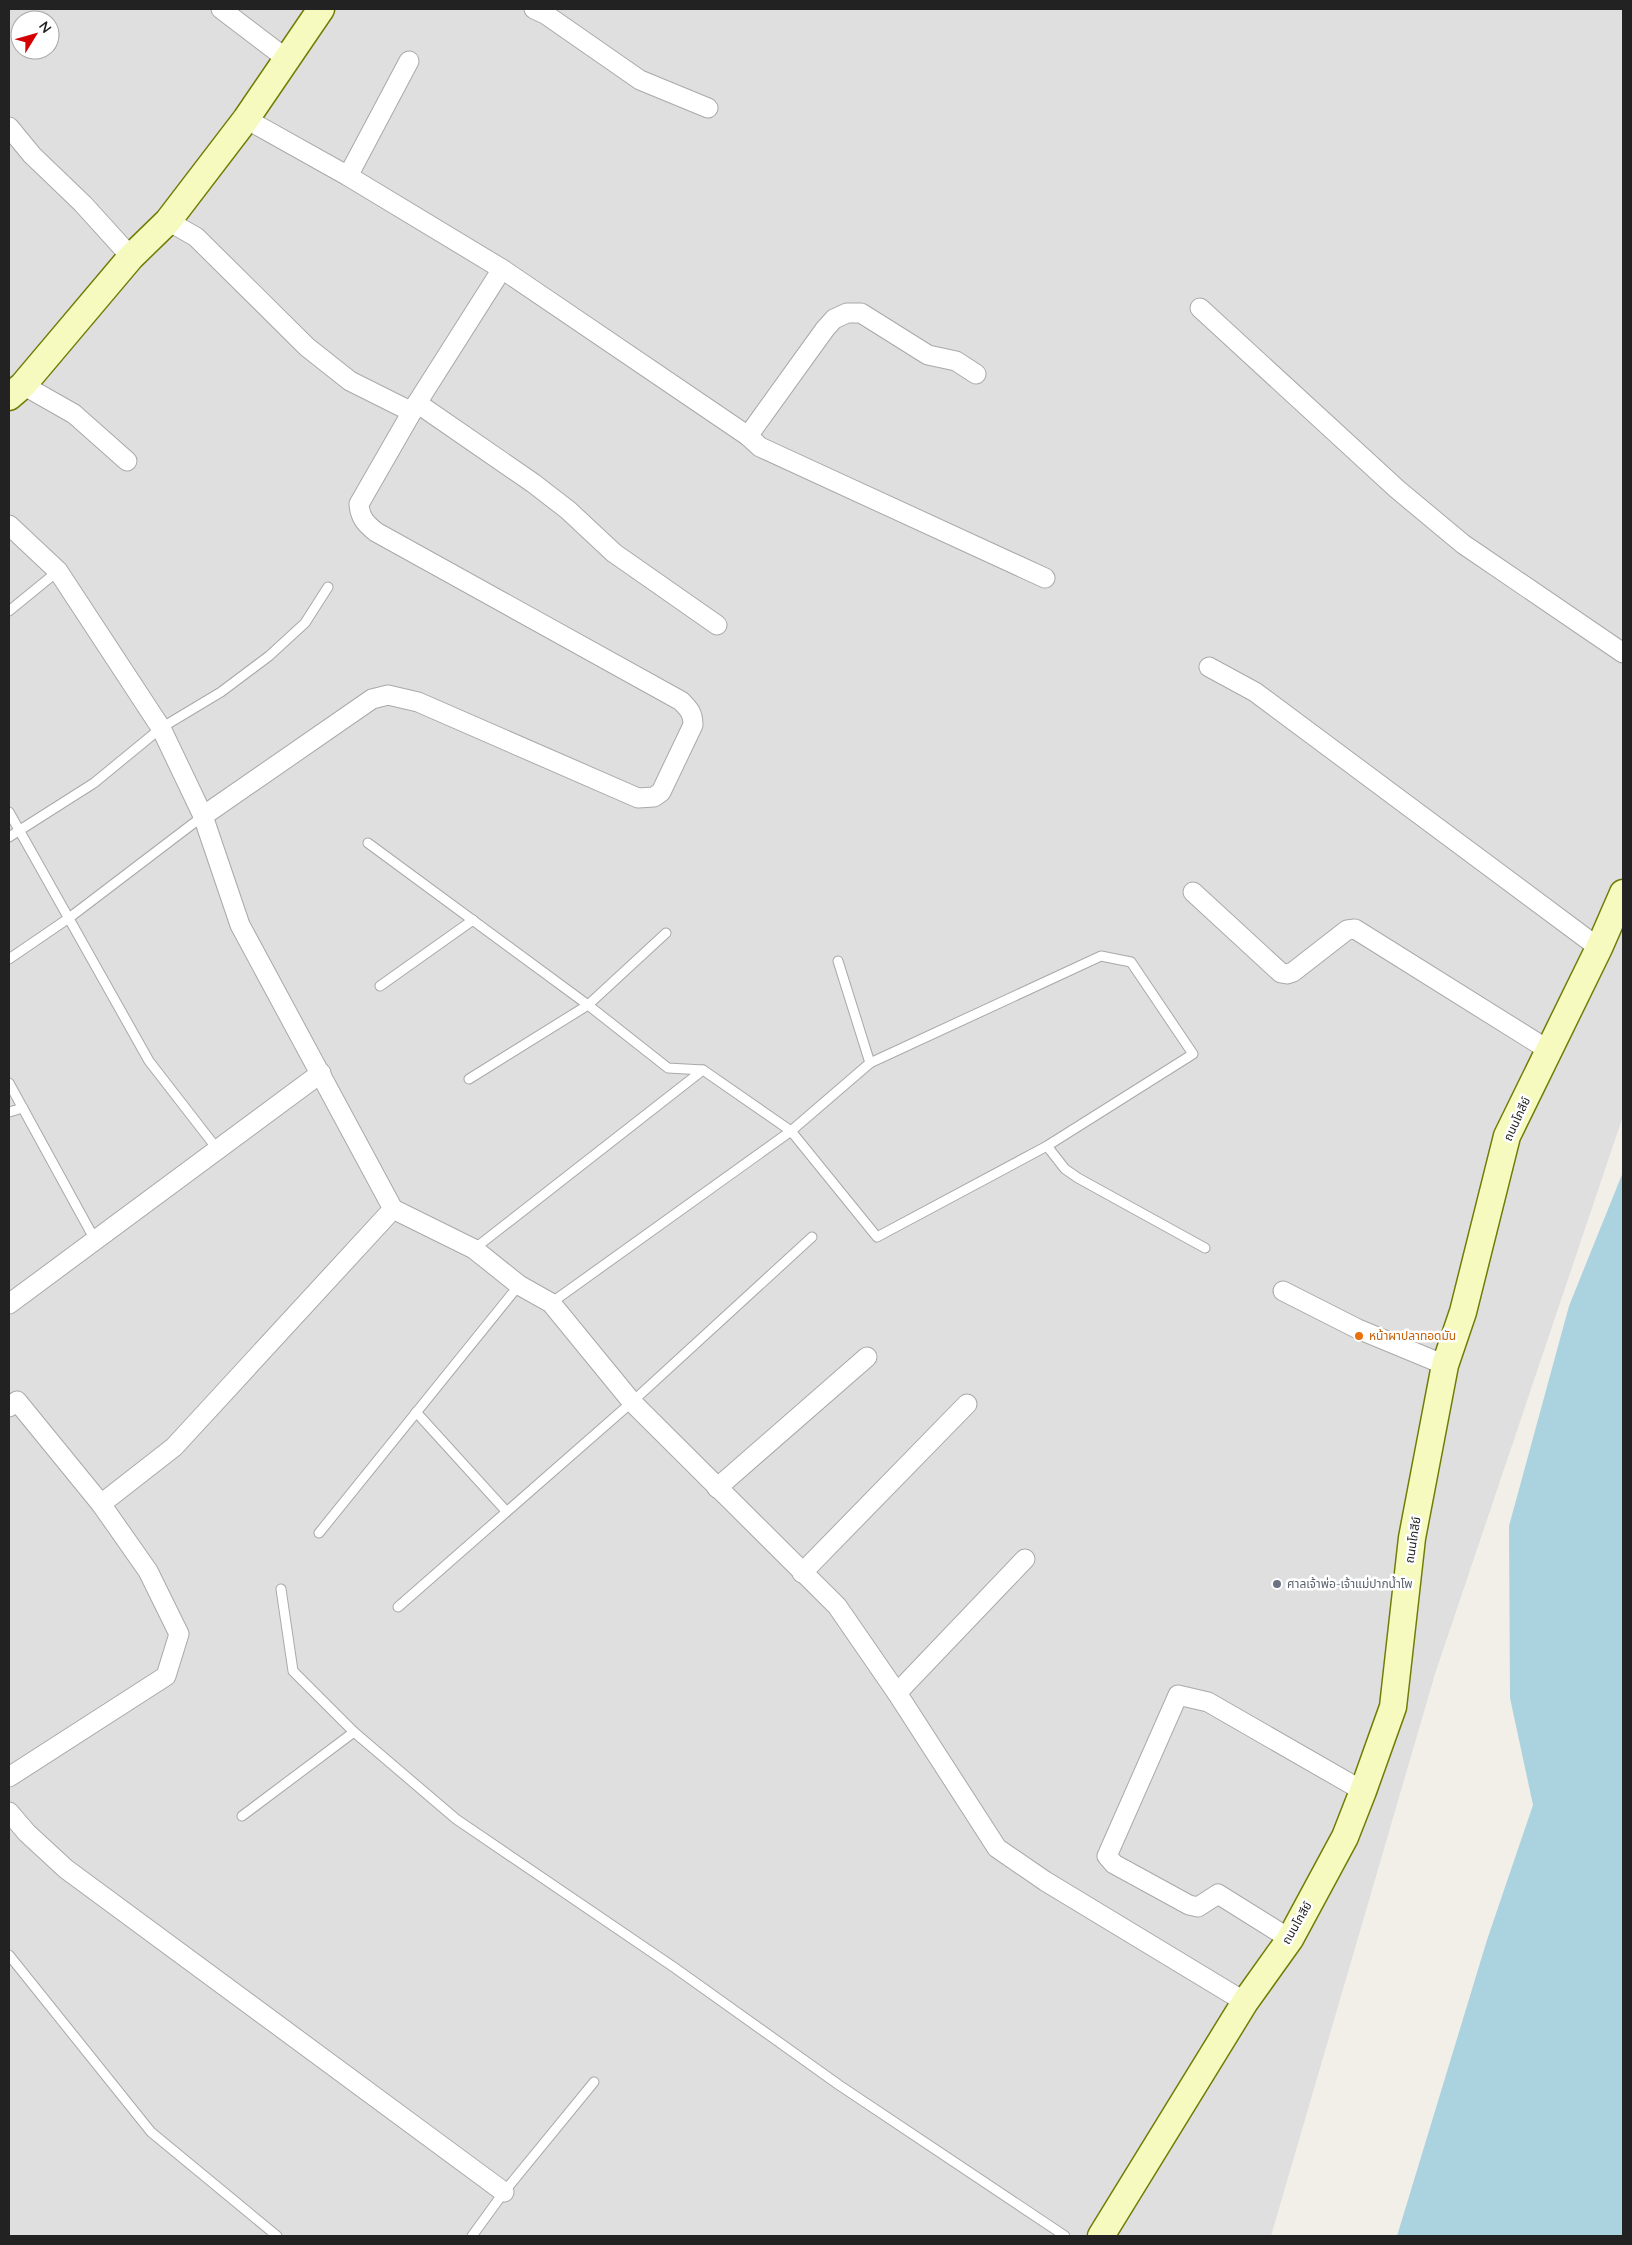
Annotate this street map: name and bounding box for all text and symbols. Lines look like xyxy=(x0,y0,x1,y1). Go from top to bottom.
north arrow xyxy=(10,10,60,60)
text: N xyxy=(35,18,56,37)
street label: ถนนโกสีย์ xyxy=(1500,1094,1533,1143)
place label: หน้าผาปลาทอดมัน xyxy=(1369,1328,1456,1343)
marker: หน้าผาปลาทอดมัน xyxy=(1353,1330,1365,1342)
street label: ถนนโกสีย์ xyxy=(1401,1516,1424,1564)
place label: ศาลเจ้าพ่อ-เจ้าแม่ปากน้ำโพ xyxy=(1287,1575,1413,1591)
marker: ศาลเจ้าพ่อ-เจ้าแม่ปากน้ำโพ xyxy=(1271,1578,1283,1590)
street label: ถนนโกสีย์ xyxy=(1278,1899,1315,1947)

